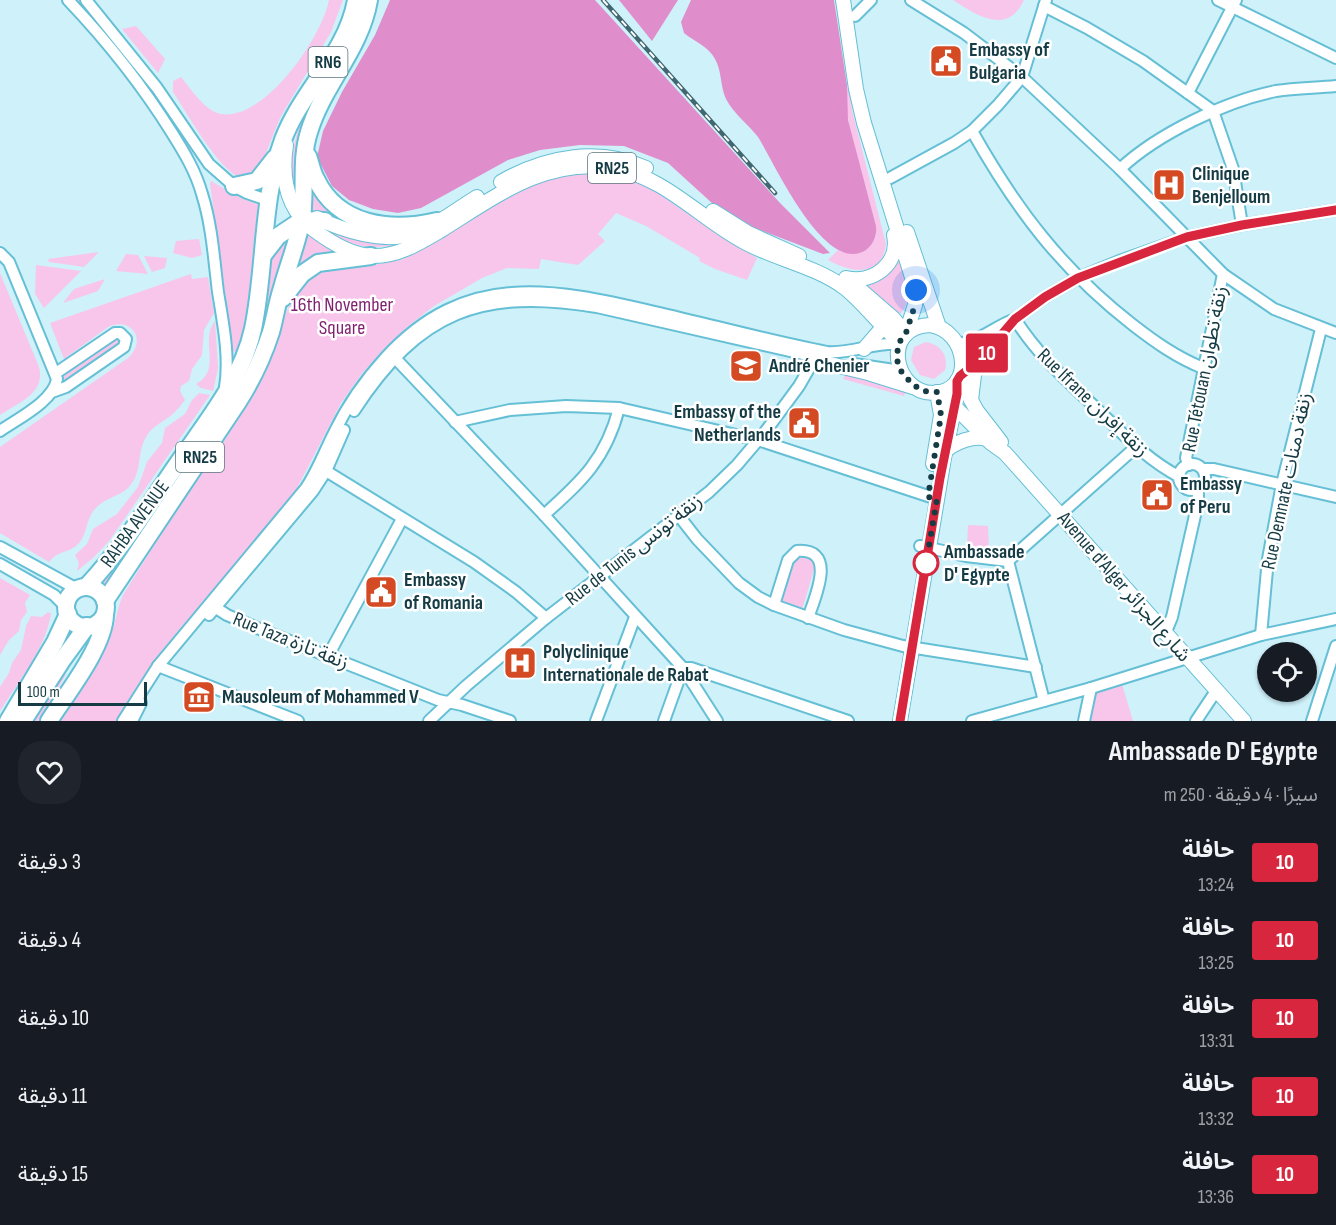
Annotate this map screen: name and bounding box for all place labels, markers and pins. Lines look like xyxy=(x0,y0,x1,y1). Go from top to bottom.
place label: Embassy of Bulgaria xyxy=(969,38,1050,85)
public building icon: Embassy of Bulgaria xyxy=(928,43,964,79)
place label: Clinique Benjelloum xyxy=(1192,162,1270,209)
hospital icon: Clinique Benjelloum xyxy=(1151,167,1187,203)
school or university icon: André Chenier xyxy=(728,348,764,384)
place label: André Chenier xyxy=(768,354,869,378)
place label: Embassy of the Netherlands xyxy=(674,400,781,447)
public building icon: Embassy of the Netherlands xyxy=(786,405,822,441)
place label: Embassy of Peru xyxy=(1180,472,1243,519)
public building icon: Embassy of Peru xyxy=(1139,477,1175,513)
place label: Ambassade D' Egypte xyxy=(943,540,1025,587)
marker: Ambassade D' Egypte xyxy=(913,550,939,576)
place label: Embassy of Romania xyxy=(404,568,483,615)
public building icon: Embassy of Romania xyxy=(363,574,399,610)
place label: Polyclinique Internationale de Rabat xyxy=(543,640,709,687)
hospital icon: Polyclinique Internationale de Rabat xyxy=(502,645,538,681)
museum icon: Mausoleum of Mohammed V xyxy=(181,679,217,715)
place label: Mausoleum of Mohammed V xyxy=(222,685,419,709)

